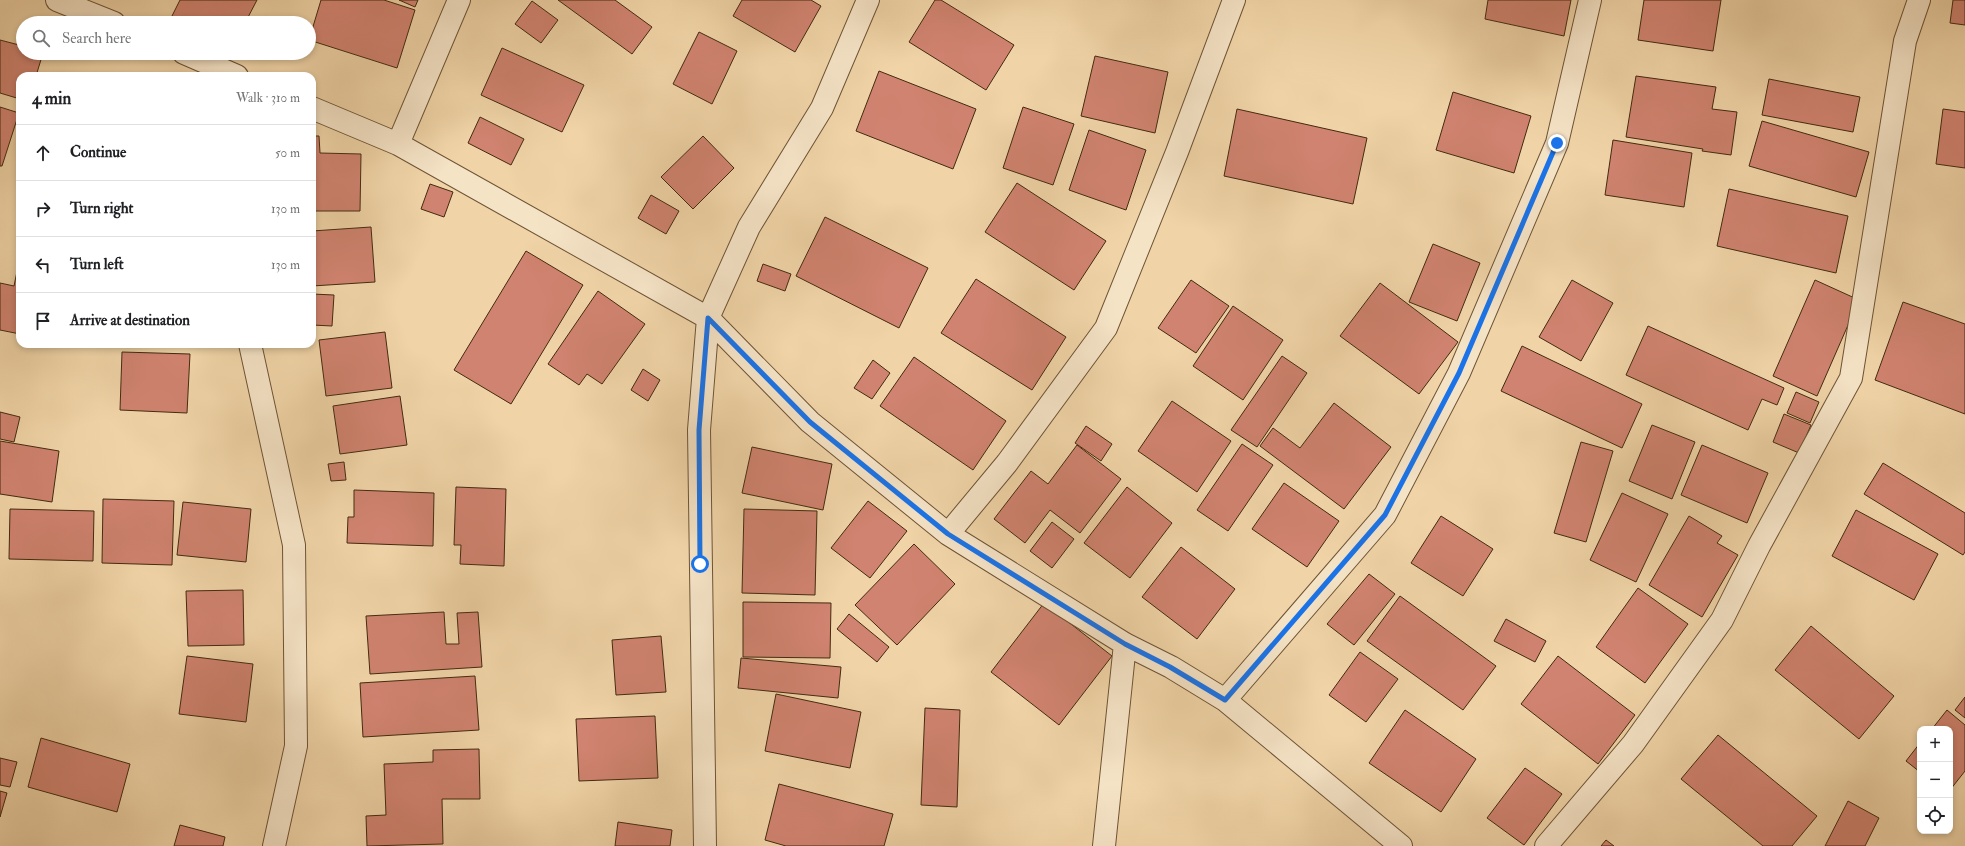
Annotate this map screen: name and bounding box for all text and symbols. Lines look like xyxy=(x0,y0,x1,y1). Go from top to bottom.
search box xyxy=(16,16,316,60)
icon: search xyxy=(30,27,52,49)
text: Search here xyxy=(62,29,131,48)
text: 4 min xyxy=(32,88,71,109)
text: Walk · 310 m xyxy=(236,90,300,106)
route end xyxy=(1548,134,1566,152)
icon: ahead xyxy=(32,142,54,164)
text: Continue xyxy=(70,143,126,162)
text: 50 m xyxy=(275,145,300,161)
icon: right xyxy=(32,198,54,220)
text: Turn right xyxy=(70,199,133,218)
text: 130 m xyxy=(271,201,300,217)
icon: left xyxy=(32,254,54,276)
text: Turn left xyxy=(70,255,124,274)
text: 130 m xyxy=(271,257,300,273)
icon: arrive xyxy=(32,310,54,332)
text: Arrive at destination xyxy=(70,311,190,330)
route start xyxy=(691,555,709,573)
map controls xyxy=(1917,726,1953,834)
button: + xyxy=(1917,726,1953,762)
button: − xyxy=(1917,762,1953,798)
button: locate xyxy=(1917,798,1953,834)

